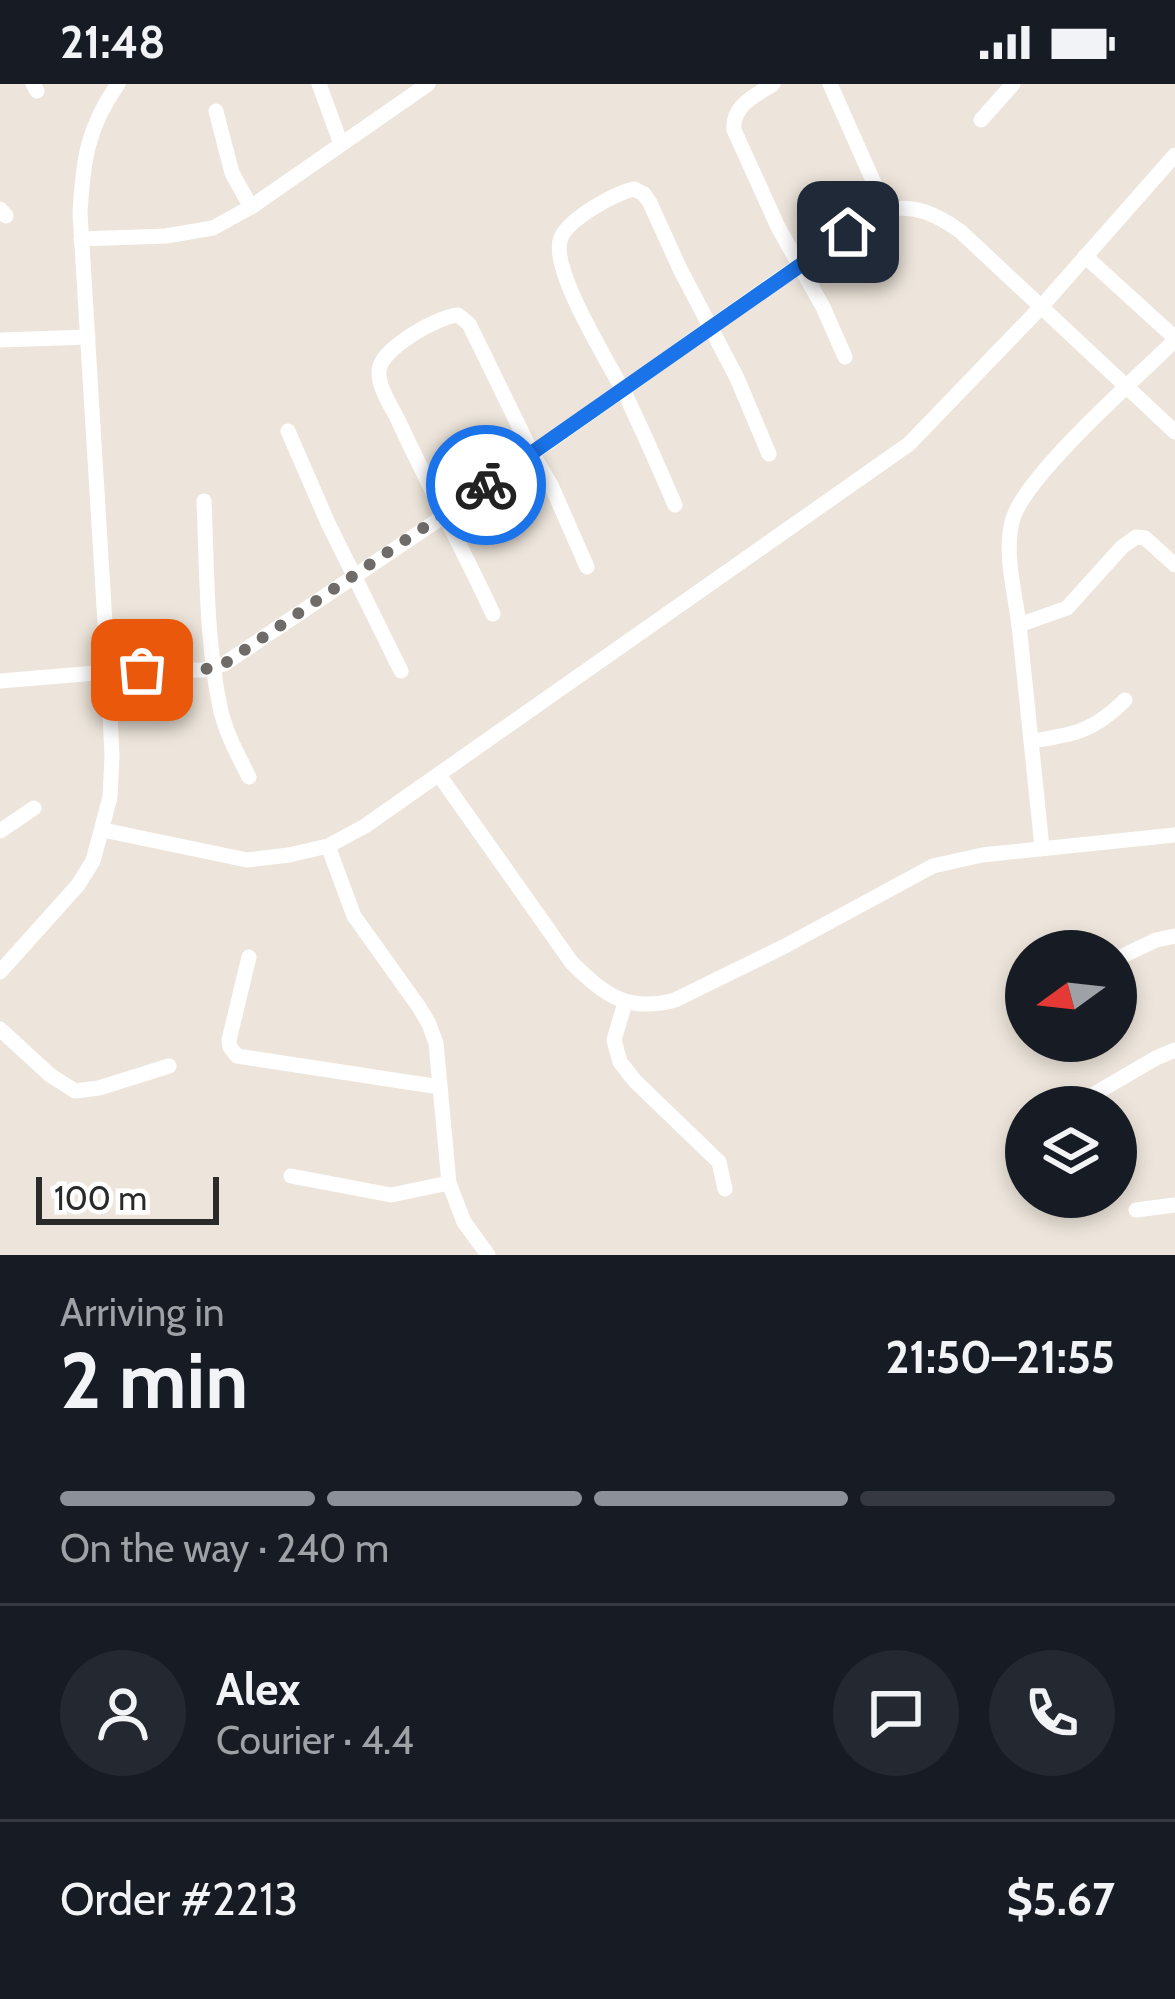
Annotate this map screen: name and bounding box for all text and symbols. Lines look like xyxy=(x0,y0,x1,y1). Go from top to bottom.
text: 21:48 xyxy=(60,15,166,69)
pin xyxy=(797,181,899,283)
icon: home xyxy=(815,199,881,265)
courier xyxy=(426,425,546,545)
icon: bike xyxy=(453,452,519,518)
pin xyxy=(91,619,193,721)
icon: bag xyxy=(109,637,175,703)
north arrow xyxy=(1005,930,1137,1062)
map controls xyxy=(1005,930,1137,1218)
button: layers xyxy=(1005,1086,1137,1218)
scale bar xyxy=(36,1171,219,1224)
text: 100 m xyxy=(54,1178,147,1218)
text: Arriving in xyxy=(60,1288,224,1336)
text: 21:50–21:55 xyxy=(886,1330,1115,1384)
text: 2 min xyxy=(60,1333,248,1428)
text: On the way · 240 m xyxy=(60,1524,389,1572)
button: person xyxy=(60,1650,186,1776)
button: chat xyxy=(833,1650,959,1776)
button: phone xyxy=(989,1650,1115,1776)
text: Alex xyxy=(216,1662,300,1716)
text: Courier · 4.4 xyxy=(216,1716,414,1764)
text: Order #2213 xyxy=(60,1872,298,1926)
text: $5.67 xyxy=(1007,1872,1115,1926)

